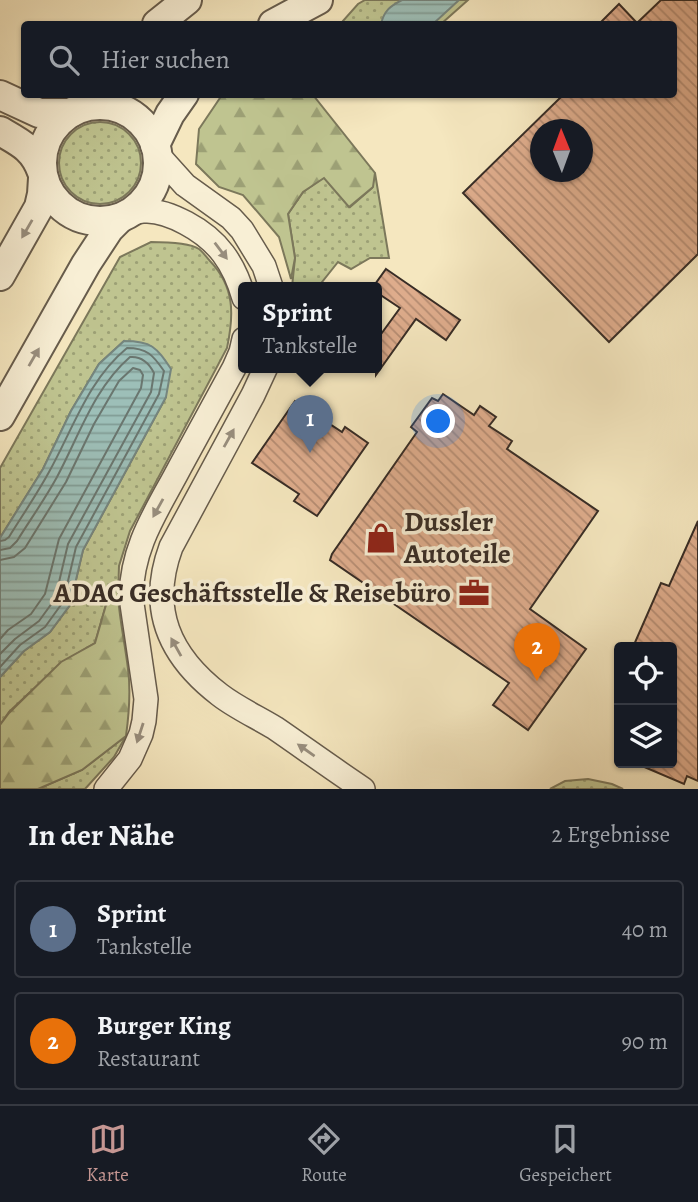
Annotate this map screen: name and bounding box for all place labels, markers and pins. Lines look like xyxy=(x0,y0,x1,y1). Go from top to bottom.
pin: 1 xyxy=(287,395,333,453)
place label: Dussler Autoteile xyxy=(403,503,511,573)
shop icon: Dussler Autoteile xyxy=(364,521,398,555)
place label: ADAC Geschäftsstelle & Reisebüro xyxy=(52,574,451,612)
office icon: ADAC Geschäftsstelle & Reisebüro xyxy=(457,576,491,610)
pin: 2 xyxy=(514,623,560,681)

